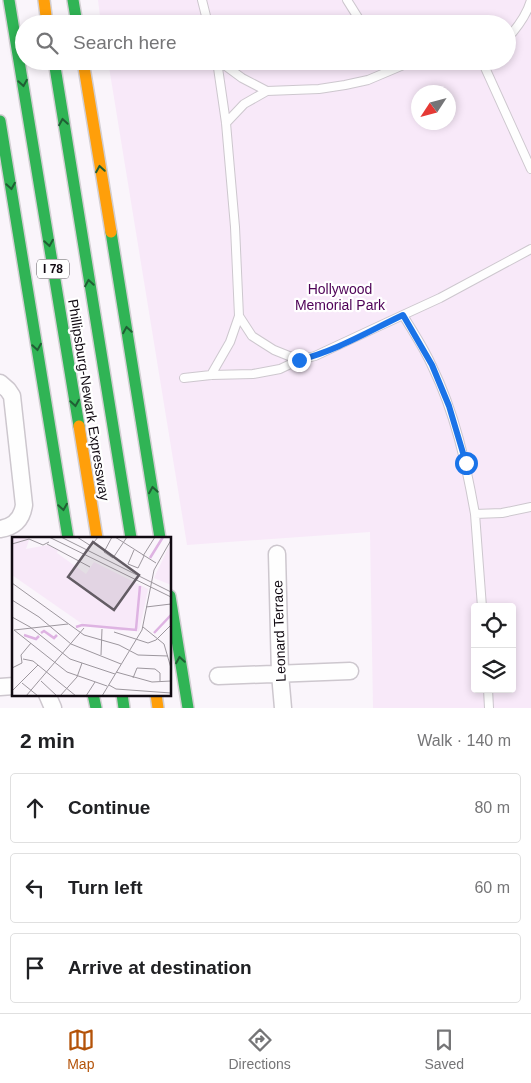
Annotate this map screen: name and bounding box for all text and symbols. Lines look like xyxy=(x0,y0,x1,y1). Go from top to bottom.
search box xyxy=(15,15,516,70)
icon: search xyxy=(33,29,61,57)
text: Search here xyxy=(73,32,177,53)
one-way arrow xyxy=(17,78,27,87)
north arrow xyxy=(411,85,456,130)
one-way arrow xyxy=(59,118,69,127)
one-way arrow xyxy=(96,165,106,173)
one-way arrow xyxy=(5,182,15,191)
one-way arrow xyxy=(43,239,53,247)
road number: I 78 xyxy=(37,260,69,278)
one-way arrow xyxy=(85,278,95,287)
park label: Hollywood Memorial Park xyxy=(295,281,386,313)
street label: Phillipsburg-Newark Expressway xyxy=(65,298,113,502)
one-way arrow xyxy=(122,325,132,334)
one-way arrow xyxy=(31,342,41,351)
route end xyxy=(288,349,311,372)
one-way arrow xyxy=(69,399,79,408)
route start xyxy=(455,452,478,475)
one-way arrow xyxy=(148,486,158,494)
one-way arrow xyxy=(57,503,68,511)
inset map xyxy=(12,537,171,696)
street label: Leonard Terrace xyxy=(269,580,289,682)
map controls xyxy=(471,603,516,693)
button: locate xyxy=(471,603,516,648)
button: layers xyxy=(471,648,516,693)
one-way arrow xyxy=(176,656,186,664)
text: 2 min xyxy=(20,729,75,752)
text: Walk · 140 m xyxy=(417,732,511,749)
icon: ahead xyxy=(21,794,49,822)
text: Continue xyxy=(68,797,150,818)
text: 80 m xyxy=(474,799,510,816)
icon: left xyxy=(21,874,49,902)
text: Turn left xyxy=(68,877,143,898)
text: 60 m xyxy=(474,879,510,896)
icon: arrive xyxy=(21,954,49,982)
text: Arrive at destination xyxy=(68,957,252,978)
tab: Map xyxy=(67,1026,95,1072)
tab: Directions xyxy=(229,1026,291,1072)
tab: Saved xyxy=(424,1026,464,1072)

